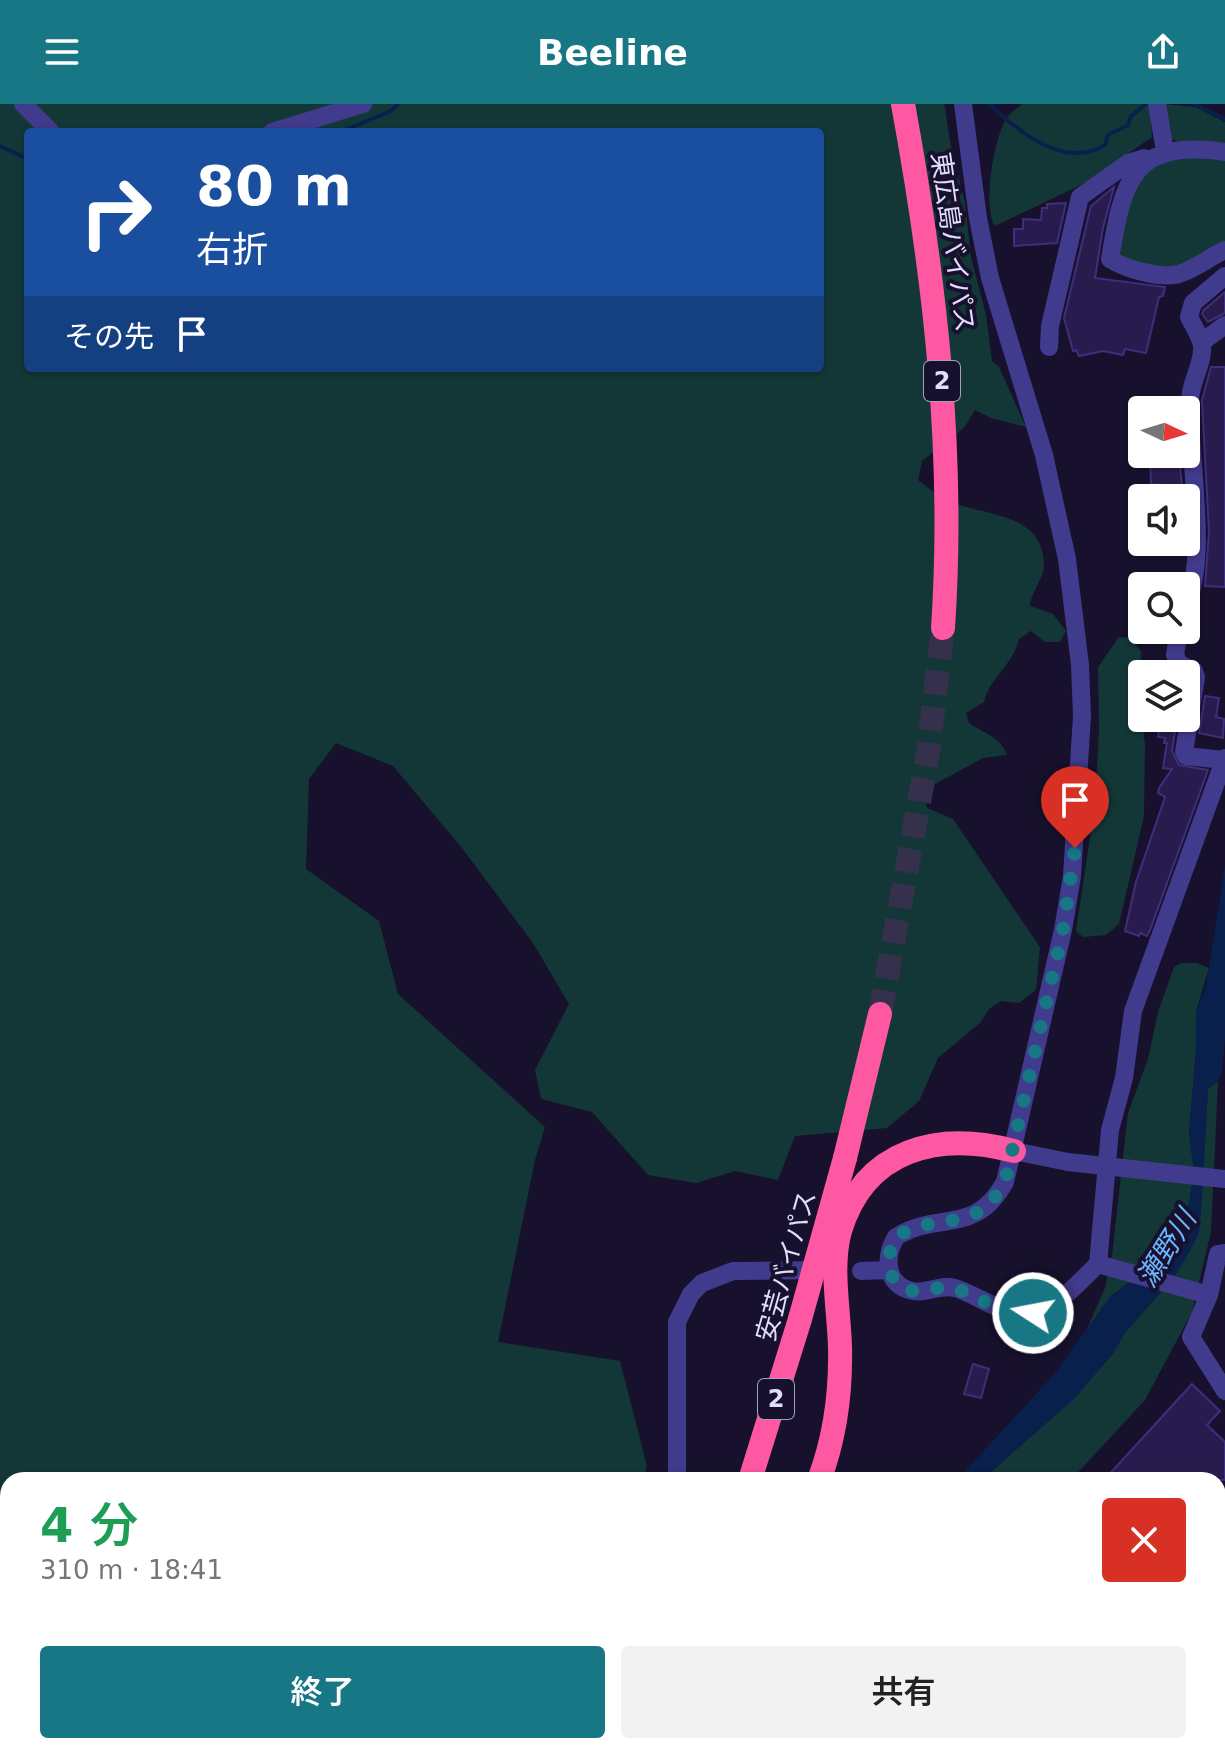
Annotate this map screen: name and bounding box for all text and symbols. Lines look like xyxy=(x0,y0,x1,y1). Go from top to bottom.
icon: menu xyxy=(40,30,84,74)
icon: share xyxy=(1141,30,1185,74)
text: Beeline xyxy=(537,32,688,73)
street label: 東広島バイパス xyxy=(926,150,980,334)
text: 80 m xyxy=(196,153,352,218)
icon: right xyxy=(64,160,168,264)
text: 右折 xyxy=(196,229,268,270)
icon: arrive xyxy=(170,312,214,356)
text: その先 xyxy=(64,319,154,354)
road number: 2 xyxy=(924,361,960,401)
north arrow xyxy=(1128,396,1200,468)
map controls xyxy=(1128,396,1200,732)
button: sound xyxy=(1128,484,1200,556)
button: search xyxy=(1128,572,1200,644)
button: layers xyxy=(1128,660,1200,732)
pin xyxy=(1041,766,1109,848)
icon: arrive xyxy=(1053,778,1097,822)
street label: 安芸バイパス xyxy=(750,1187,822,1345)
water label: 瀬野川 xyxy=(1130,1201,1204,1293)
position arrow xyxy=(991,1271,1075,1355)
road number: 2 xyxy=(758,1379,794,1419)
text: 4 分 xyxy=(40,1497,138,1553)
button: close xyxy=(1102,1498,1186,1582)
text: 310 m · 18:41 xyxy=(40,1555,223,1585)
button: 終了 xyxy=(40,1646,605,1738)
button: 共有 xyxy=(621,1646,1186,1738)

